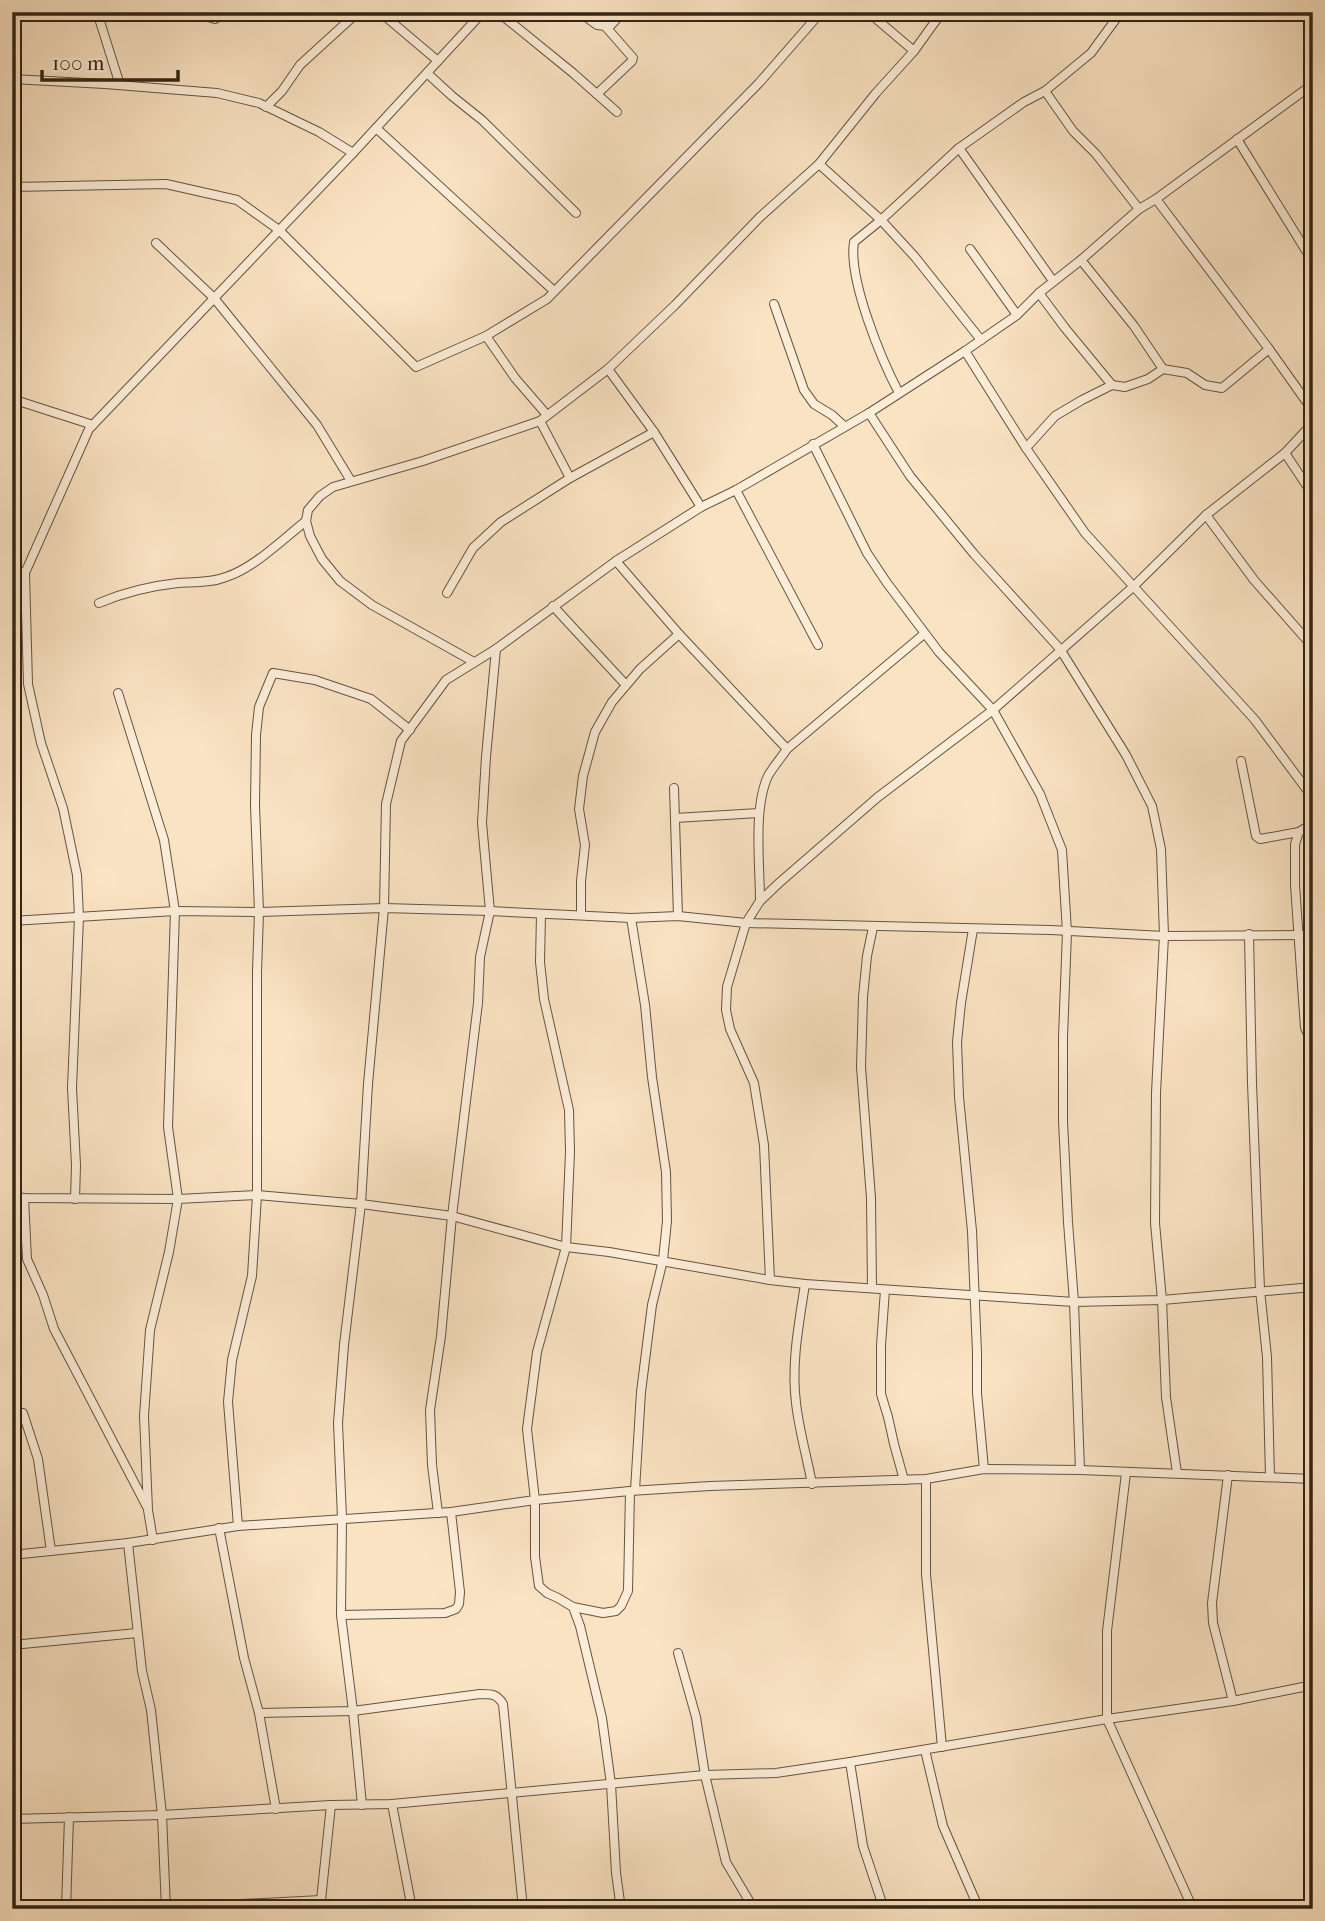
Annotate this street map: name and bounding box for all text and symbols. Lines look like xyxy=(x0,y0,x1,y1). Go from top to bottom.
scale bar xyxy=(42,38,178,82)
text: 100 m xyxy=(52,51,105,75)

